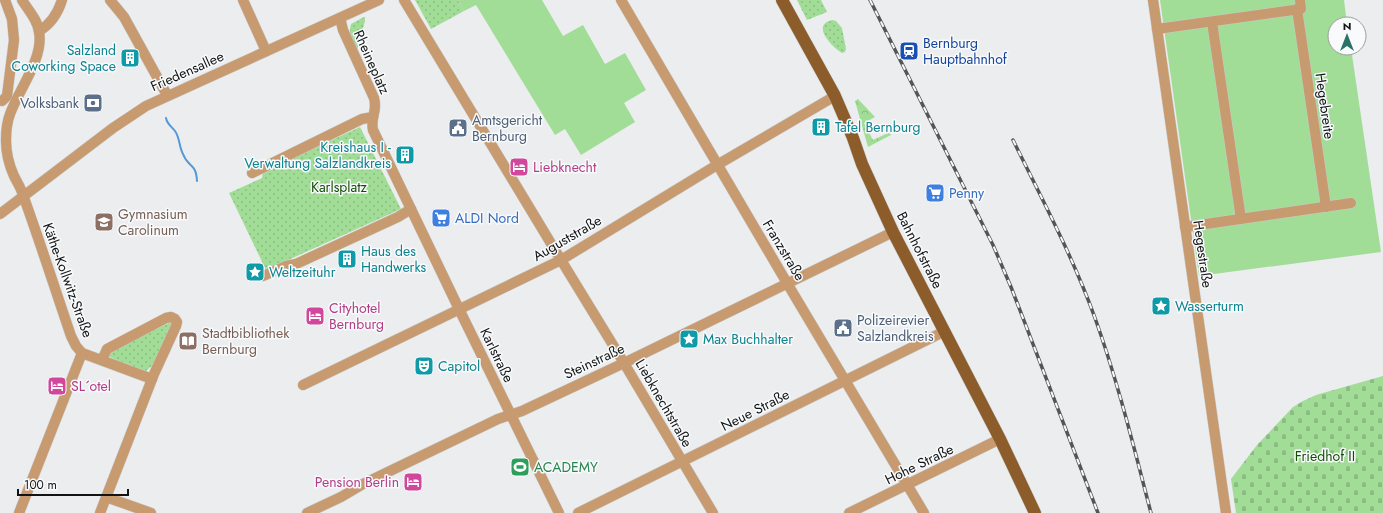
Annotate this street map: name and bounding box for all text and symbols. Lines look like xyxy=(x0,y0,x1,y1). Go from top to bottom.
north arrow xyxy=(1327,16,1367,56)
text: N xyxy=(1343,18,1351,34)
street label: Rheineplatz xyxy=(349,27,395,98)
place label: Bernburg Hauptbahnhof xyxy=(923,33,1008,69)
place label: Salzland Coworking Space xyxy=(12,40,116,76)
station icon: Bernburg Hauptbahnhof xyxy=(898,40,920,62)
street label: Friedensallee xyxy=(147,46,227,96)
building icon: Salzland Coworking Space xyxy=(119,47,141,69)
street label: Hegebreite xyxy=(1310,72,1340,140)
bank icon: Volksbank xyxy=(82,92,104,114)
place label: Volksbank xyxy=(20,93,80,113)
place label: Amtsgericht Bernburg xyxy=(472,110,543,146)
building icon: Tafel Bernburg xyxy=(810,116,832,138)
public building icon: Amtsgericht Bernburg xyxy=(447,117,469,139)
place label: Tafel Bernburg xyxy=(835,117,921,137)
place label: Kreishaus I - Verwaltung Salzlandkreis xyxy=(244,137,391,173)
building icon: Kreishaus I - Verwaltung Salzlandkreis xyxy=(394,144,416,166)
hotel icon: Liebknecht xyxy=(508,156,530,178)
place label: Liebknecht xyxy=(533,157,597,177)
park label: Karlsplatz xyxy=(311,177,368,197)
supermarket icon: Penny xyxy=(924,182,946,204)
place label: Penny xyxy=(949,183,985,203)
place label: Gymnasium Carolinum xyxy=(118,204,188,240)
supermarket icon: ALDI Nord xyxy=(430,207,452,229)
place label: ALDI Nord xyxy=(455,208,519,228)
street label: Bahnhofstraße xyxy=(892,208,948,292)
street label: Auguststraße xyxy=(529,210,605,266)
school or university icon: Gymnasium Carolinum xyxy=(93,211,115,233)
street label: Franzstraße xyxy=(758,216,810,284)
street label: Hegestraße xyxy=(1188,219,1218,289)
street label: Käthe-Kollwitz-Straße xyxy=(38,220,98,340)
place label: Haus des Handwerks xyxy=(361,241,427,277)
building icon: Haus des Handwerks xyxy=(336,248,358,270)
place icon: Weltzeituhr xyxy=(244,261,266,283)
place label: Weltzeituhr xyxy=(269,262,336,282)
place icon: Wasserturm xyxy=(1150,295,1172,317)
place label: Wasserturm xyxy=(1175,296,1244,316)
place label: Cityhotel Bernburg xyxy=(329,298,384,334)
hotel icon: Cityhotel Bernburg xyxy=(304,305,326,327)
place label: Polizeirevier Salzlandkreis xyxy=(857,310,934,346)
public building icon: Polizeirevier Salzlandkreis xyxy=(832,317,854,339)
place label: Stadtbibliothek Bernburg xyxy=(202,323,290,359)
street label: Karlstraße xyxy=(475,324,519,386)
place icon: Max Buchhalter xyxy=(678,328,700,350)
place label: Max Buchhalter xyxy=(703,329,793,349)
library icon: Stadtbibliothek Bernburg xyxy=(177,330,199,352)
street label: Steinstraße xyxy=(560,338,628,384)
theatre icon: Capitol xyxy=(413,355,435,377)
street label: Liebknechtstraße xyxy=(631,355,697,451)
place label: Capitol xyxy=(438,356,480,376)
hotel icon: SL´otel xyxy=(46,375,68,397)
place label: SL´otel xyxy=(71,376,111,396)
street label: Neue Straße xyxy=(717,384,793,436)
street label: Hohe Straße xyxy=(881,439,957,489)
park label: Friedhof II xyxy=(1295,446,1355,466)
sports icon: ACADEMY xyxy=(509,456,531,478)
place label: ACADEMY xyxy=(534,457,598,477)
scale bar xyxy=(18,471,128,497)
hotel icon: Pension Berlin xyxy=(402,471,424,493)
place label: Pension Berlin xyxy=(315,472,399,492)
text: 100 m xyxy=(24,476,57,494)

